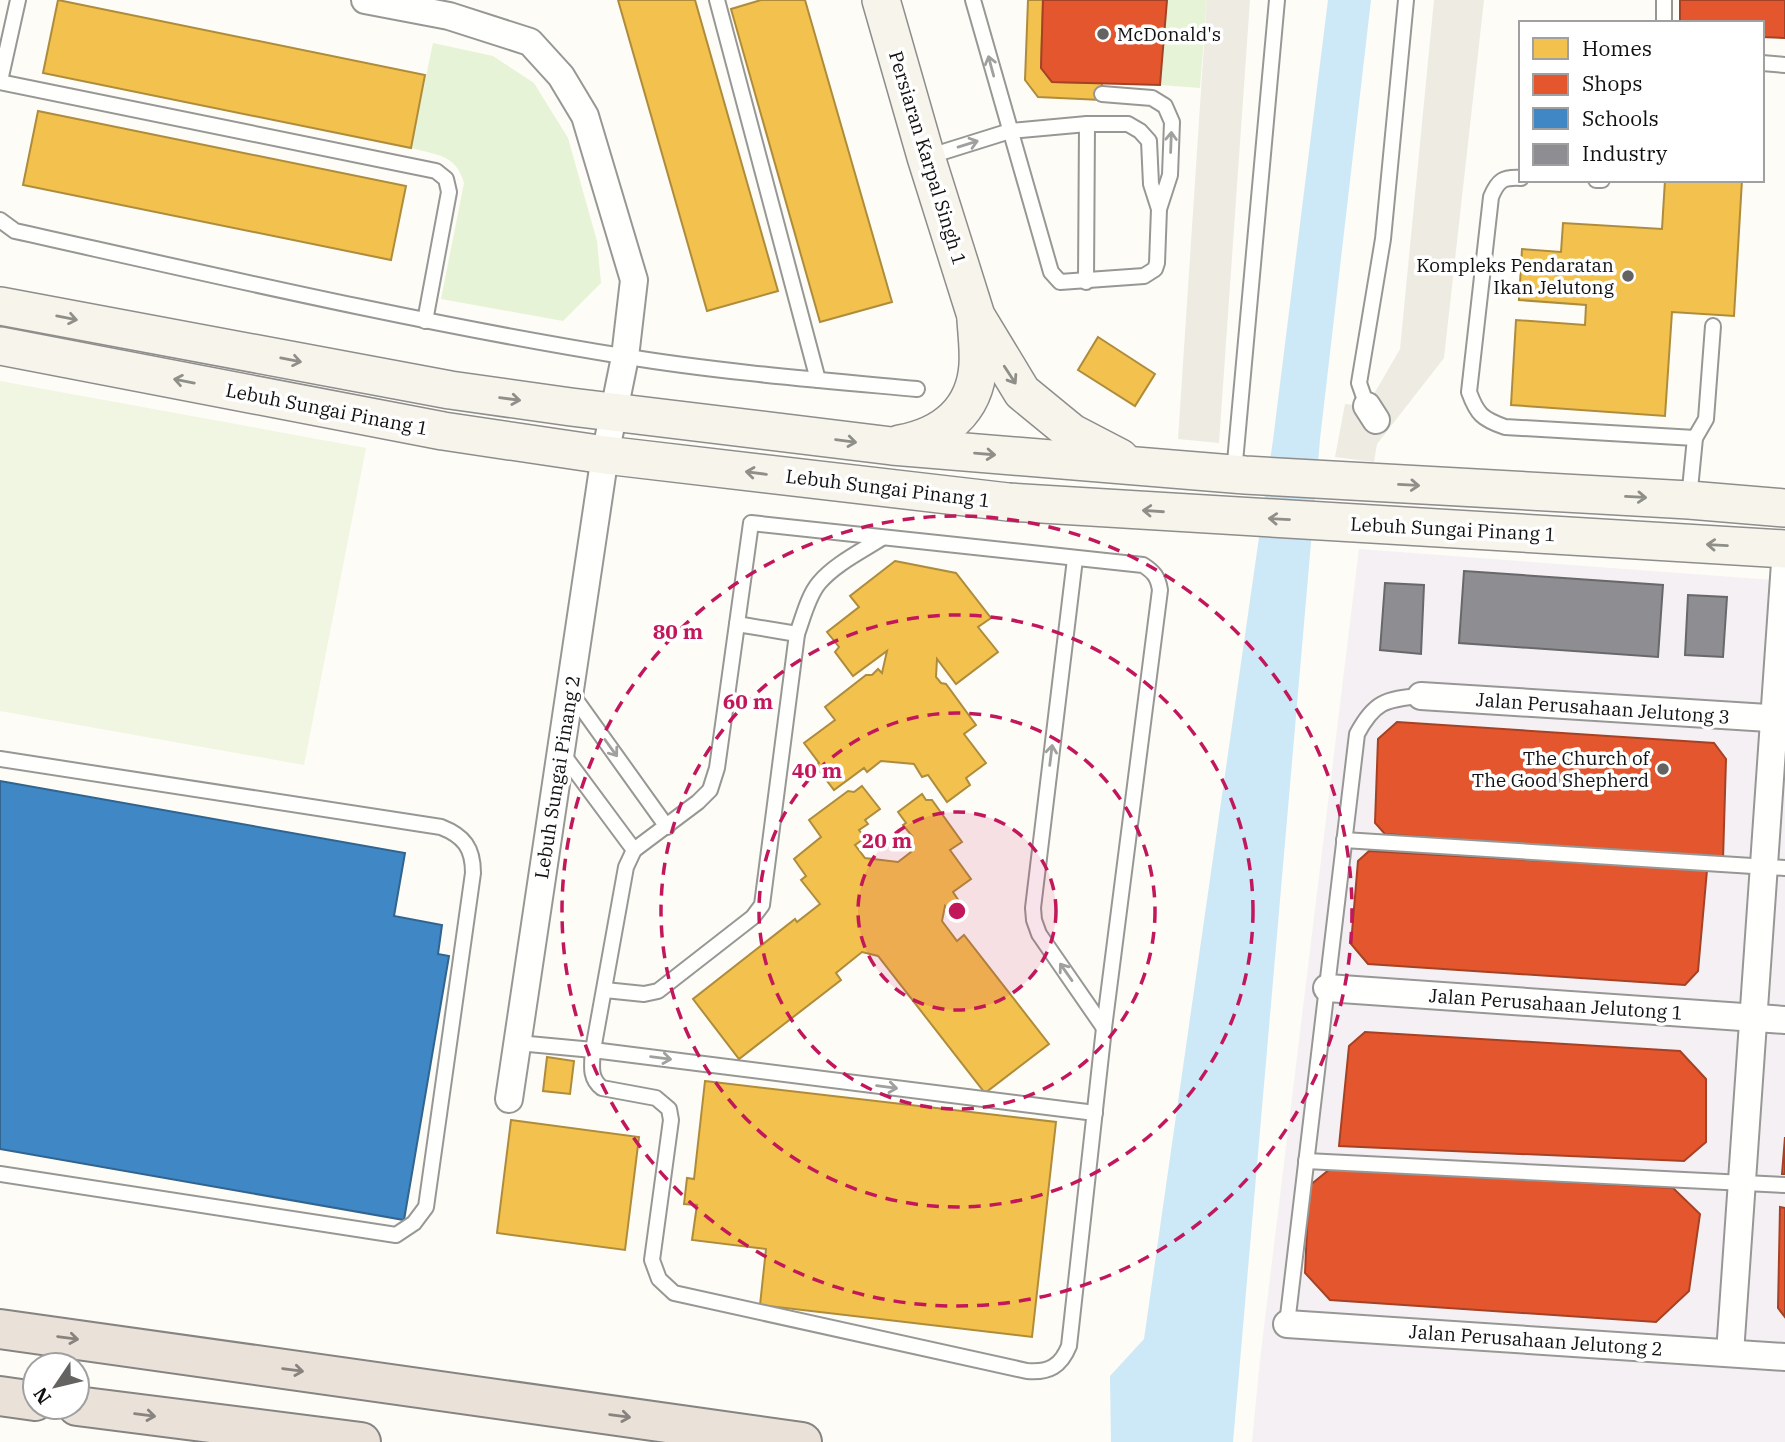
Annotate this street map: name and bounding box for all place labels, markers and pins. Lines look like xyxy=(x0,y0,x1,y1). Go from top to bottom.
place label: McDonald's xyxy=(1117,22,1221,46)
marker: McDonald's xyxy=(1095,26,1111,42)
place label: Kompleks Pendaratan Ikan Jelutong xyxy=(1416,253,1615,299)
marker: Kompleks Pendaratan Ikan Jelutong xyxy=(1620,268,1636,284)
place label: The Church of The Good Shepherd xyxy=(1472,746,1650,792)
marker: The Church of The Good Shepherd xyxy=(1655,761,1671,777)
centre of rings xyxy=(945,899,969,923)

